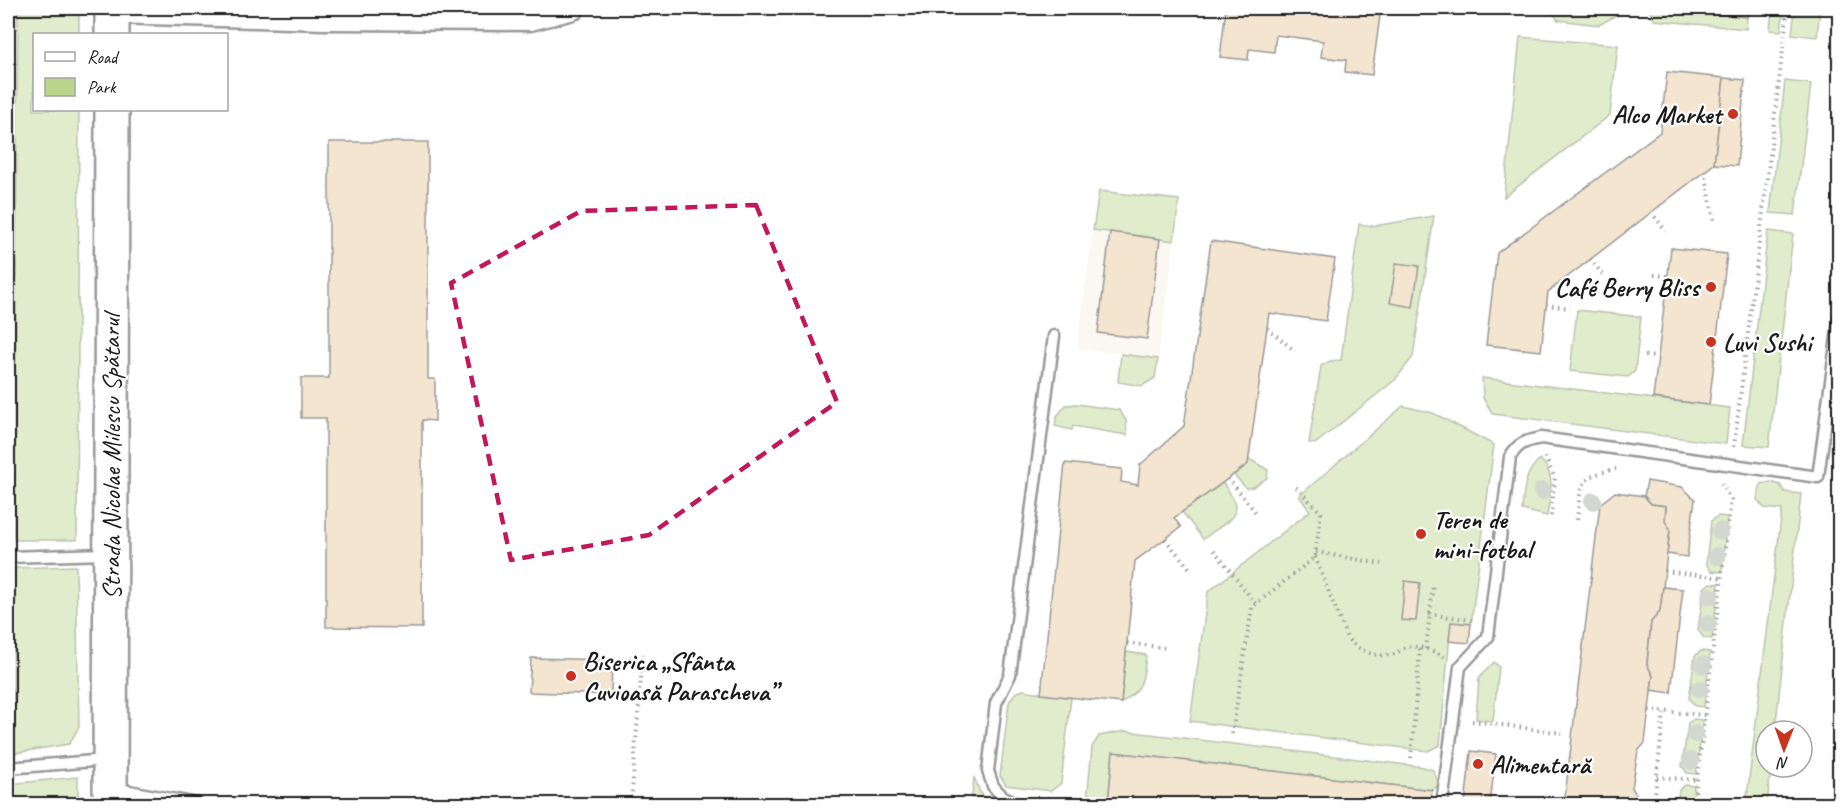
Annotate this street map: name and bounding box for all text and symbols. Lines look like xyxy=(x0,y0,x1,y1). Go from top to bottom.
legend xyxy=(33,33,228,111)
text: Road xyxy=(87,46,120,68)
text: Park xyxy=(87,76,117,98)
place label: Alco Market xyxy=(1612,98,1724,131)
marker: Alco Market xyxy=(1726,107,1740,121)
place label: Café Berry Bliss xyxy=(1555,271,1702,304)
marker: Café Berry Bliss xyxy=(1704,280,1718,294)
street label: Strada Nicolae Milescu Spătarul xyxy=(95,310,128,600)
place label: Luvi Sushi xyxy=(1723,326,1815,359)
marker: Luvi Sushi xyxy=(1704,335,1718,349)
place label: Teren de mini-fotbal xyxy=(1433,503,1536,566)
marker: Teren de mini-fotbal xyxy=(1414,527,1428,541)
place label: Biserica „Sfânta Cuvioasă Parascheva” xyxy=(583,645,782,708)
marker: Biserica „Sfânta Cuvioasă Parascheva” xyxy=(564,669,578,683)
north arrow xyxy=(1754,719,1814,779)
place label: Alimentară xyxy=(1490,748,1592,781)
text: N xyxy=(1776,753,1789,773)
marker: Alimentară xyxy=(1471,757,1485,771)

